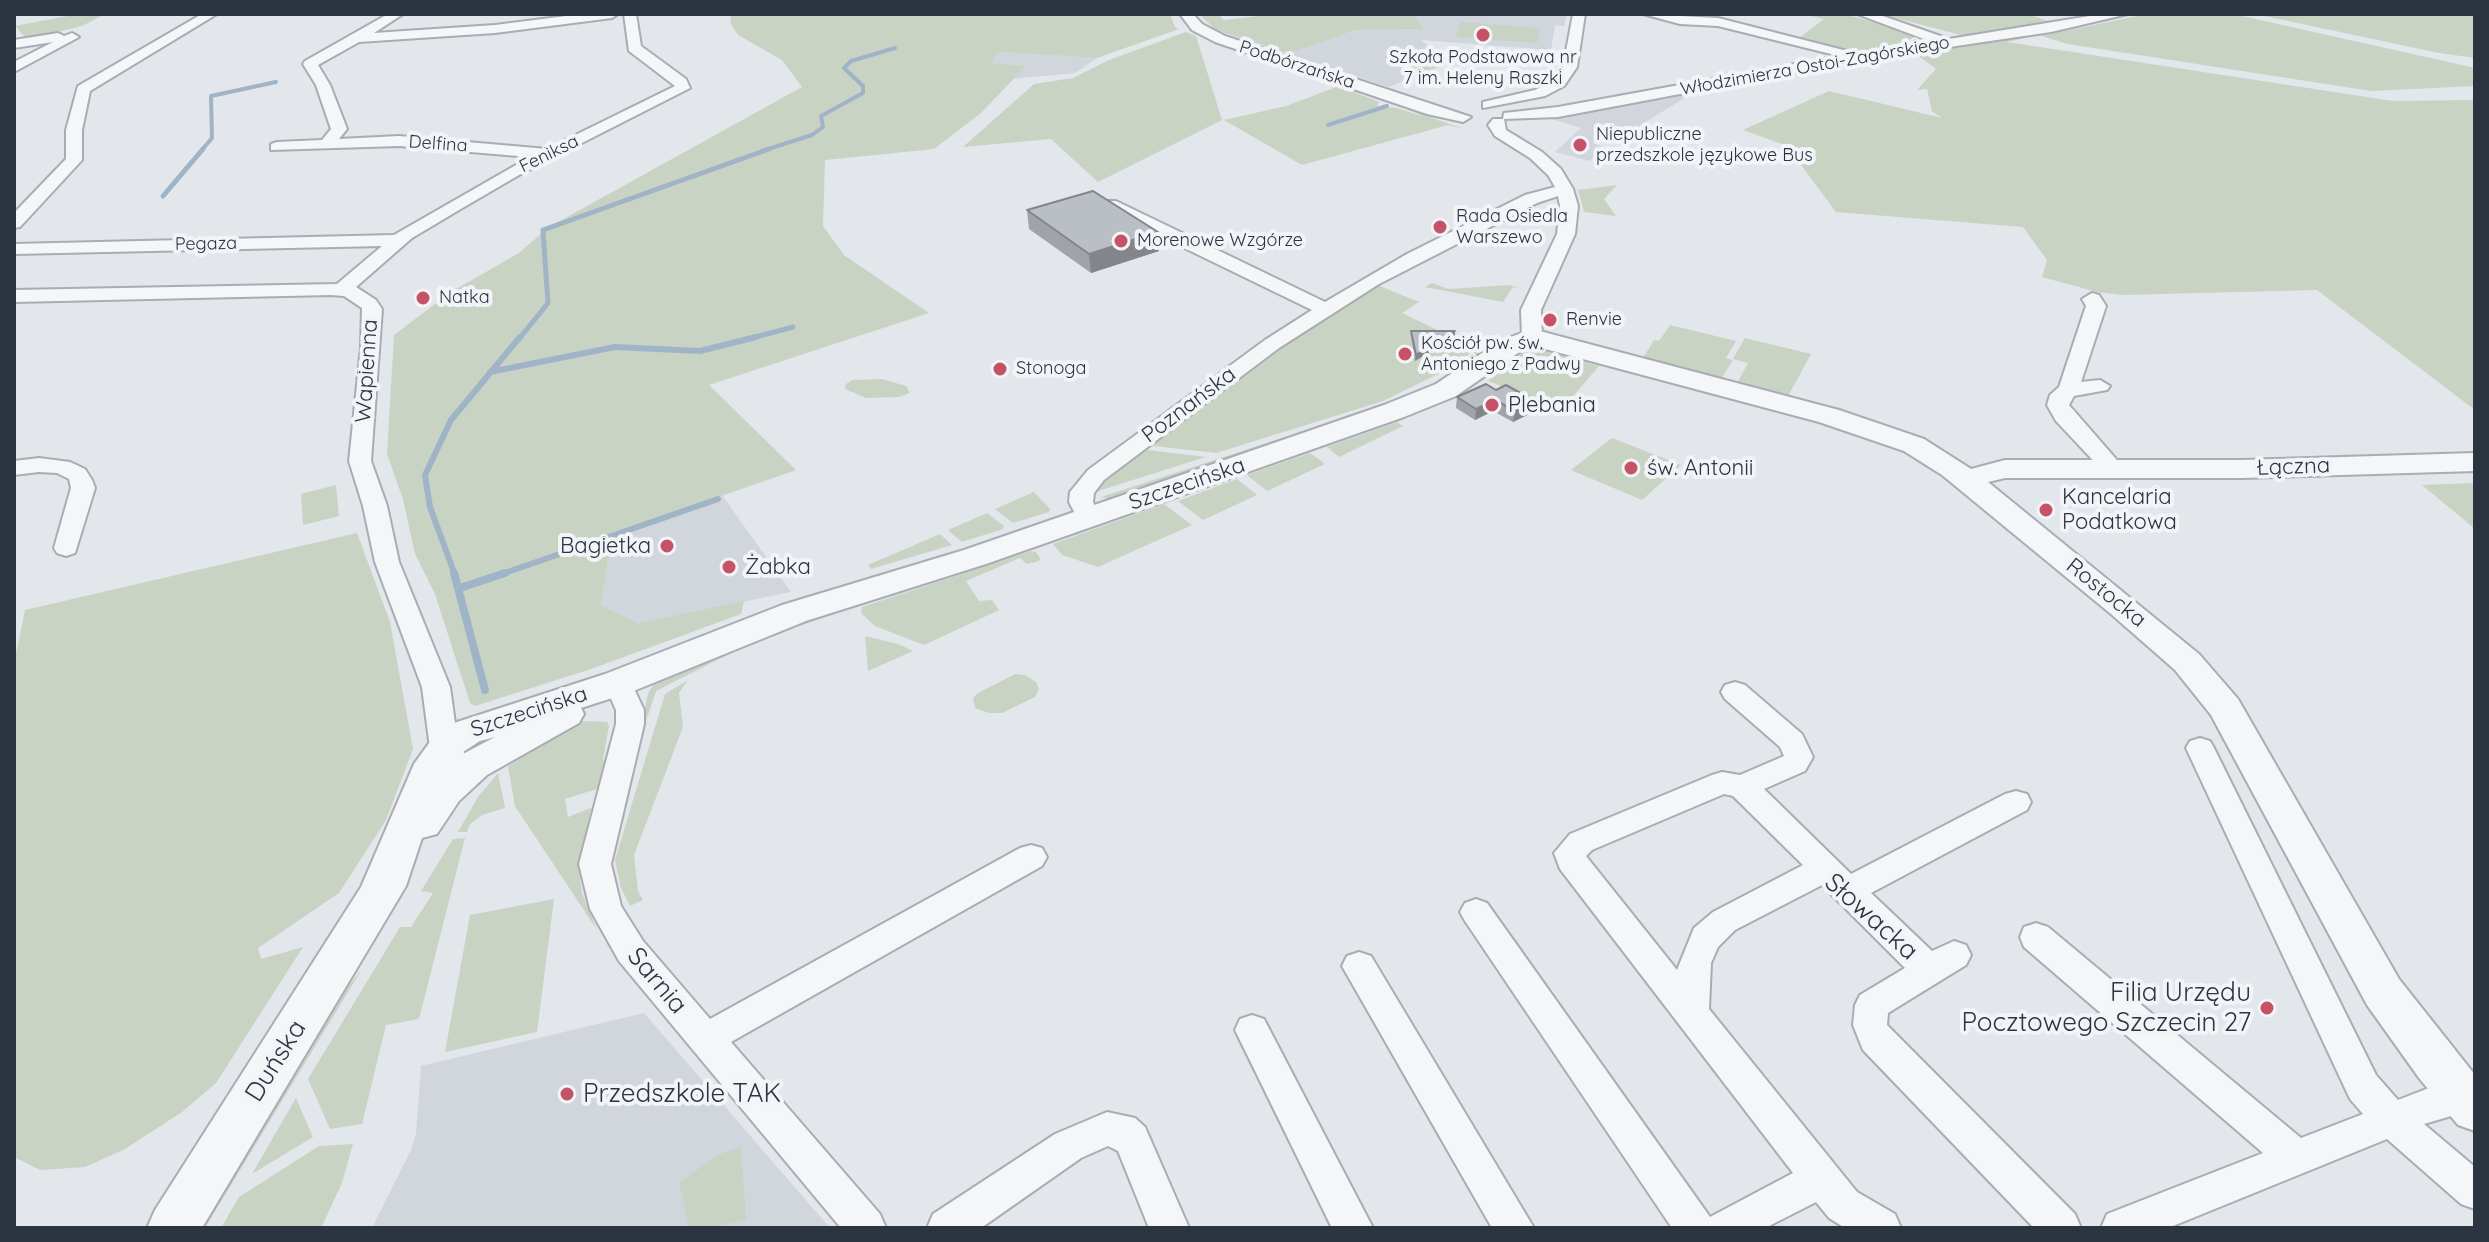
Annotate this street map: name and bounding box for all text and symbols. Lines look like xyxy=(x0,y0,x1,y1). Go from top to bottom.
marker: Szkoła Podstawowa nr 7 im. Heleny Raszki xyxy=(1474,26,1492,44)
street label: Włodzimierza Ostoi-Zagórskiego xyxy=(1679,32,1951,100)
street label: Podbórzańska xyxy=(1237,36,1357,94)
place label: Szkoła Podstawowa nr 7 im. Heleny Raszki xyxy=(1389,47,1577,90)
place label: Niepubliczne przedszkole językowe Bus xyxy=(1596,124,1813,166)
street label: Feniksa xyxy=(516,130,582,178)
street label: Delfina xyxy=(408,131,468,157)
marker: Niepubliczne przedszkole językowe Bus xyxy=(1571,136,1589,154)
place label: Rada Osiedla Warszewo xyxy=(1456,206,1568,248)
marker: Rada Osiedla Warszewo xyxy=(1431,218,1449,236)
place label: Morenowe Wzgórze xyxy=(1137,230,1303,252)
marker: Morenowe Wzgórze xyxy=(1112,232,1130,250)
street label: Pegaza xyxy=(175,233,237,255)
place label: Natka xyxy=(439,287,490,309)
marker: Natka xyxy=(414,289,432,307)
place label: Renvie xyxy=(1566,309,1622,331)
marker: Renvie xyxy=(1541,311,1559,329)
street label: Wapienna xyxy=(350,318,384,424)
place label: Kościół pw. św. Antoniego z Padwy xyxy=(1421,333,1581,376)
marker: Kościół pw. św. Antoniego z Padwy xyxy=(1396,345,1414,363)
place label: Stonoga xyxy=(1016,358,1086,380)
marker: Stonoga xyxy=(991,360,1009,378)
street label: Poznańska xyxy=(1137,361,1241,449)
place label: Plebania xyxy=(1508,392,1596,418)
marker: Plebania xyxy=(1483,396,1501,414)
street label: Szczecińska xyxy=(1126,452,1248,516)
street label: Łączna xyxy=(2256,453,2330,481)
place label: św. Antonii xyxy=(1647,455,1754,481)
marker: św. Antonii xyxy=(1622,459,1640,477)
place label: Kancelaria Podatkowa xyxy=(2062,484,2177,536)
marker: Kancelaria Podatkowa xyxy=(2037,501,2055,519)
place label: Bagietka xyxy=(560,533,651,559)
marker: Bagietka xyxy=(658,537,676,555)
street label: Rostocka xyxy=(2061,553,2151,633)
place label: Żabka xyxy=(745,554,811,580)
marker: Żabka xyxy=(720,558,738,576)
street label: Szczecińska xyxy=(467,681,591,743)
street label: Słowacka xyxy=(1818,867,1924,967)
street label: Sarnia xyxy=(620,942,694,1020)
place label: Filia Urzędu Pocztowego Szczecin 27 xyxy=(1962,977,2251,1038)
marker: Filia Urzędu Pocztowego Szczecin 27 xyxy=(2258,999,2276,1017)
street label: Duńska xyxy=(239,1014,313,1108)
place label: Przedszkole TAK xyxy=(583,1078,781,1110)
marker: Przedszkole TAK xyxy=(558,1085,576,1103)

